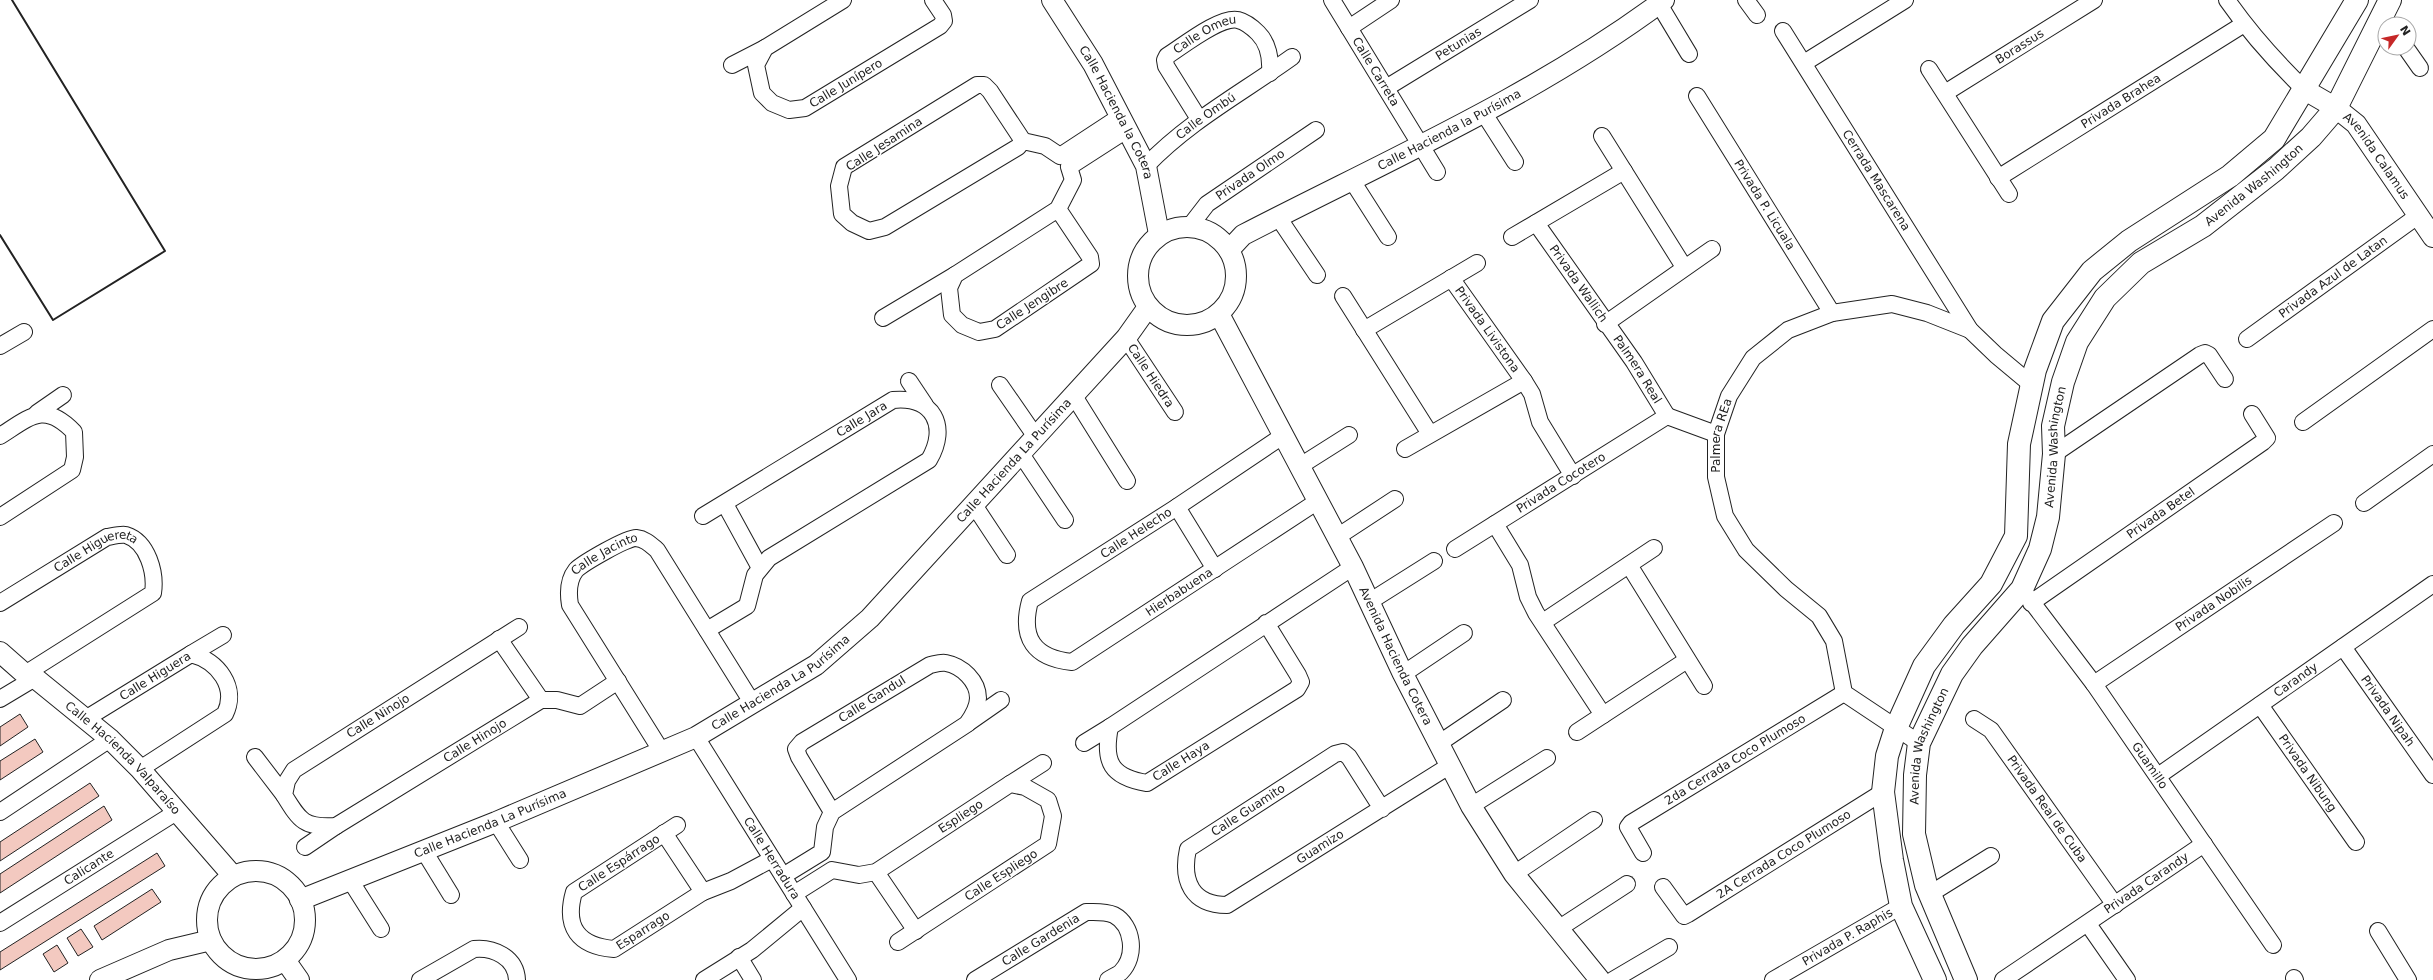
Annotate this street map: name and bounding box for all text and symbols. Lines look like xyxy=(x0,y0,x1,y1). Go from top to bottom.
street label: Calle Omeu xyxy=(1170,12,1237,57)
north arrow xyxy=(2377,16,2417,56)
text: N xyxy=(2397,23,2413,38)
street label: Petunias xyxy=(1433,24,1484,63)
street label: Borassus xyxy=(1993,26,2046,67)
street label: Calle Carreta xyxy=(1349,35,1402,109)
street label: Calle Hacienda la Cotera xyxy=(1076,43,1155,180)
street label: Calle Junípero xyxy=(807,56,885,111)
street label: Privada Brahea xyxy=(2078,71,2163,131)
street label: Calle Hacienda la Purísima xyxy=(1375,86,1523,173)
street label: Calle Ombú xyxy=(1173,90,1238,142)
street label: Avenida Calamus xyxy=(2340,110,2412,202)
street label: Calle Jesamina xyxy=(843,114,925,174)
street label: Cerrada Mascarena xyxy=(1839,127,1913,233)
street label: Avenida Washington xyxy=(2202,141,2306,229)
street label: Privada Olmo xyxy=(1213,146,1287,203)
street label: Privada P. Licuala xyxy=(1731,157,1798,253)
street label: Privada Azul de Latan xyxy=(2276,233,2390,321)
street label: Privada Wallich xyxy=(1547,242,1611,325)
street label: Calle Jengibre xyxy=(993,276,1071,332)
street label: Privada Livistona xyxy=(1452,284,1523,375)
street label: Palmera Real xyxy=(1610,332,1665,406)
street label: Calle Hiedra xyxy=(1125,341,1177,410)
street label: Avenida Washington xyxy=(2042,385,2069,508)
street label: Calle Hacienda La Purísima xyxy=(954,396,1074,526)
street label: Palmera REa xyxy=(1709,397,1735,473)
street label: Calle Jara xyxy=(834,398,890,440)
street label: Privada Cocotero xyxy=(1514,449,1608,516)
street label: Privada Betel xyxy=(2124,484,2198,541)
street label: Calle Helecho xyxy=(1098,505,1174,561)
street label: Calle Higuereta xyxy=(51,528,141,575)
street label: Calle Jacinto xyxy=(568,531,639,578)
street label: Hierbabuena xyxy=(1143,565,1215,619)
street label: Privada Nobilis xyxy=(2173,573,2254,634)
street label: Avenida Hacienda Cotera xyxy=(1356,585,1435,728)
street label: Calle Hacienda La Purísima xyxy=(709,632,853,733)
street label: Calle Higuera xyxy=(117,649,193,703)
street label: Carandy xyxy=(2271,660,2320,700)
street label: Calle Gandul xyxy=(836,673,908,725)
street label: Privada Nipah xyxy=(2358,673,2418,749)
street label: Avenida Washington xyxy=(1907,685,1951,805)
street label: Calle Ninojo xyxy=(344,691,412,741)
street label: Calle Hacienda Valparaíso xyxy=(62,698,183,817)
street label: 2da Cerrada Coco Plumoso xyxy=(1662,711,1808,808)
street label: Calle Hinojo xyxy=(441,716,509,765)
street label: Privada Nibung xyxy=(2276,732,2340,814)
street label: Calle Haya xyxy=(1150,738,1212,784)
street label: Guamillo xyxy=(2129,740,2171,791)
street label: Privada Real de Cuba xyxy=(2004,753,2090,865)
street label: Calle Guamito xyxy=(1209,781,1287,839)
street label: Calle Hacienda La Purísima xyxy=(412,786,568,861)
street label: Espliego xyxy=(936,797,986,836)
street label: 2A Cerrada Coco Plumoso xyxy=(1714,807,1853,901)
street label: Calle Herradura xyxy=(741,814,803,902)
street label: Guamizo xyxy=(1294,827,1346,867)
street label: Calle Espárrago xyxy=(576,831,662,895)
street label: Calicante xyxy=(61,846,116,888)
street label: Calle Espliego xyxy=(962,846,1040,904)
street label: Privada Carandy xyxy=(2101,850,2191,917)
street label: Privada P. Raphis xyxy=(1800,905,1895,969)
street label: Esparrago xyxy=(613,908,672,953)
street label: Calle Gardenia xyxy=(999,911,1082,969)

